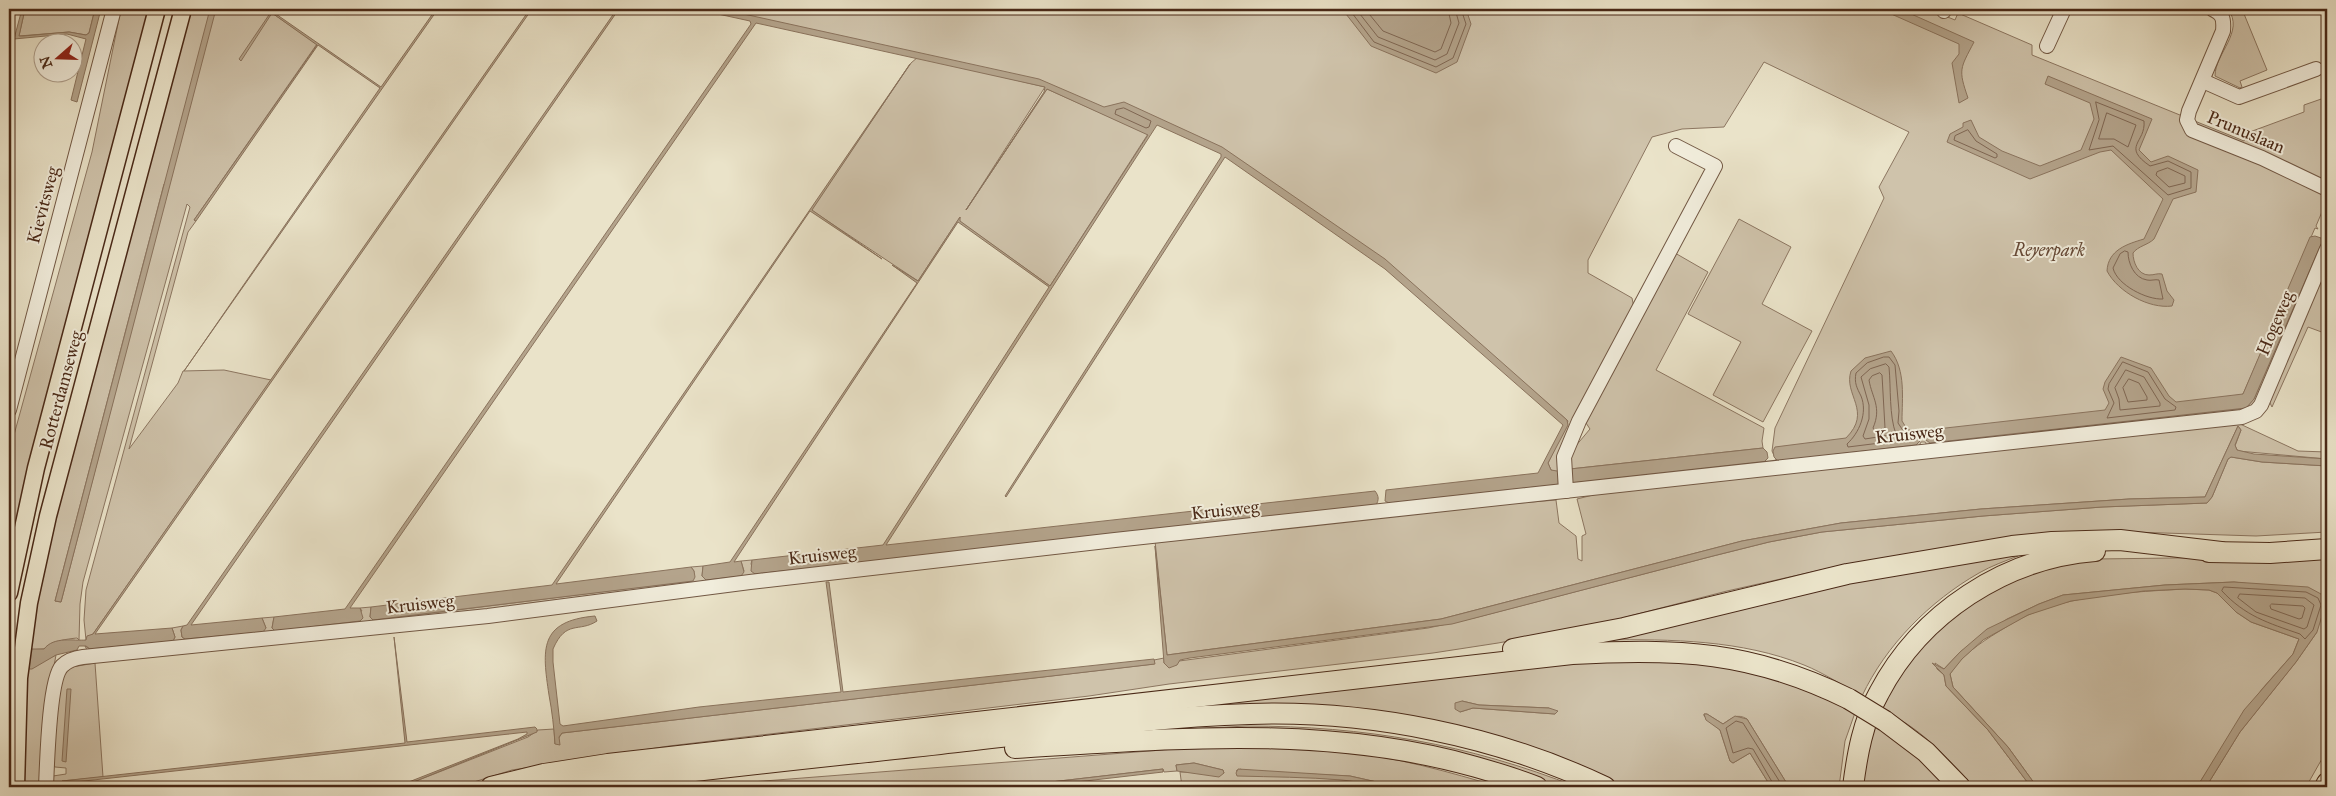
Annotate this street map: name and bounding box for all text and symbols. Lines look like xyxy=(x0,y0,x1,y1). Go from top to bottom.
north arrow xyxy=(32,32,82,82)
text: N xyxy=(36,54,56,71)
street label: Prunuslaan xyxy=(2204,106,2288,158)
street label: Kievitsweg xyxy=(22,163,65,246)
park label: Reyerpark xyxy=(2012,239,2085,262)
street label: Hogeweg xyxy=(2252,287,2300,359)
street label: Rotterdamseweg xyxy=(35,328,89,452)
street label: Kruisweg xyxy=(1874,419,1945,450)
street label: Kruisweg xyxy=(1190,495,1261,526)
street label: Kruisweg xyxy=(787,540,858,571)
street label: Kruisweg xyxy=(385,589,456,620)

